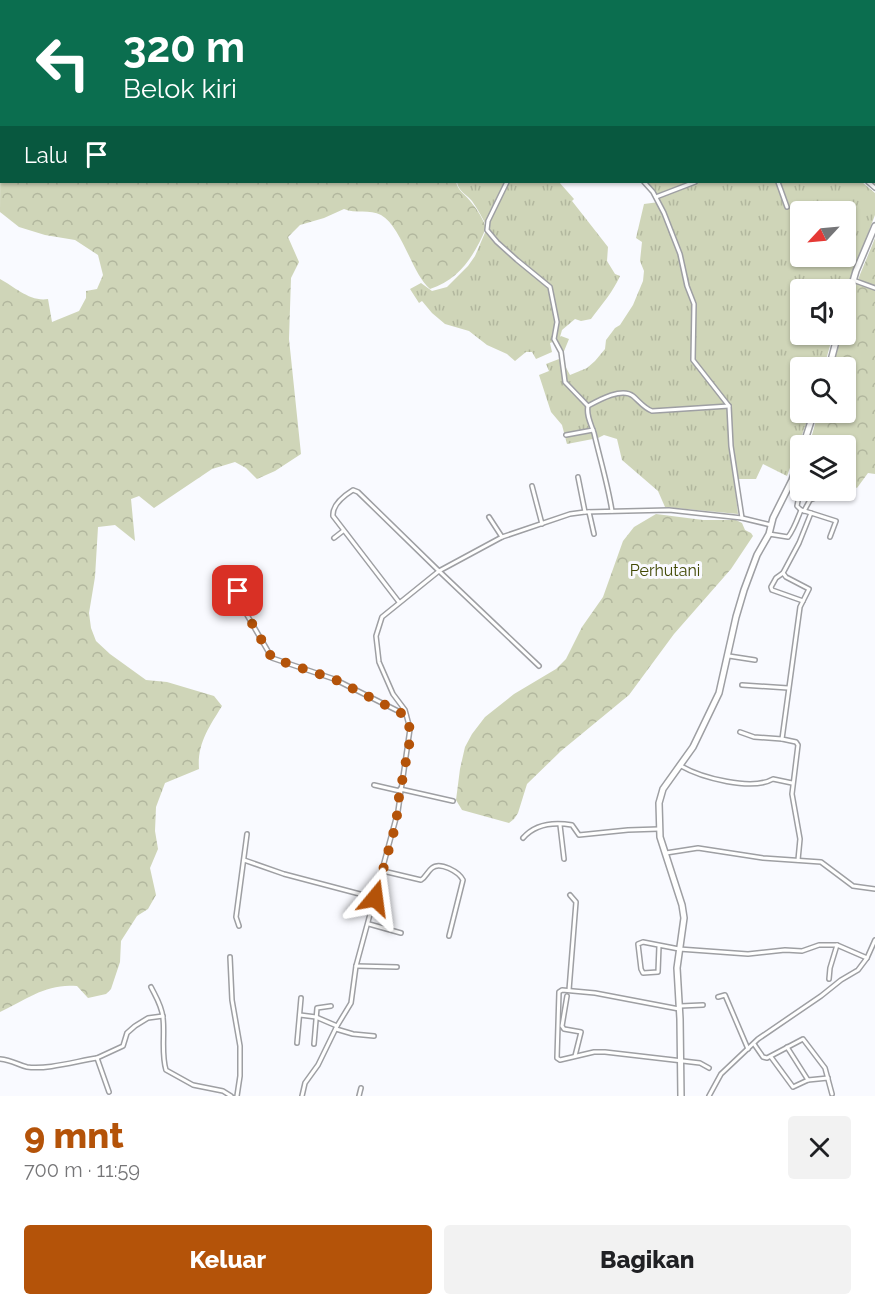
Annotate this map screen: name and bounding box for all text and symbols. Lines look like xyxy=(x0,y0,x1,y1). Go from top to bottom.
text: 320 m xyxy=(123,23,245,72)
icon: left xyxy=(24,24,102,102)
text: Belok kiri xyxy=(123,73,237,104)
icon: arrive xyxy=(80,138,113,171)
text: Lalu xyxy=(24,142,68,168)
north arrow xyxy=(790,201,856,267)
map controls xyxy=(790,201,856,501)
button: sound xyxy=(790,279,856,345)
button: search xyxy=(790,357,856,423)
button: layers xyxy=(790,435,856,501)
park label: Perhutani xyxy=(630,561,700,580)
pin xyxy=(212,565,263,616)
icon: arrive xyxy=(221,574,254,607)
position arrow xyxy=(343,866,407,930)
text: 9 mnt xyxy=(24,1114,124,1156)
button: close xyxy=(788,1116,851,1179)
text: 700 m · 11:59 xyxy=(24,1158,140,1182)
button: Keluar xyxy=(24,1225,432,1294)
button: Bagikan xyxy=(444,1225,851,1294)

